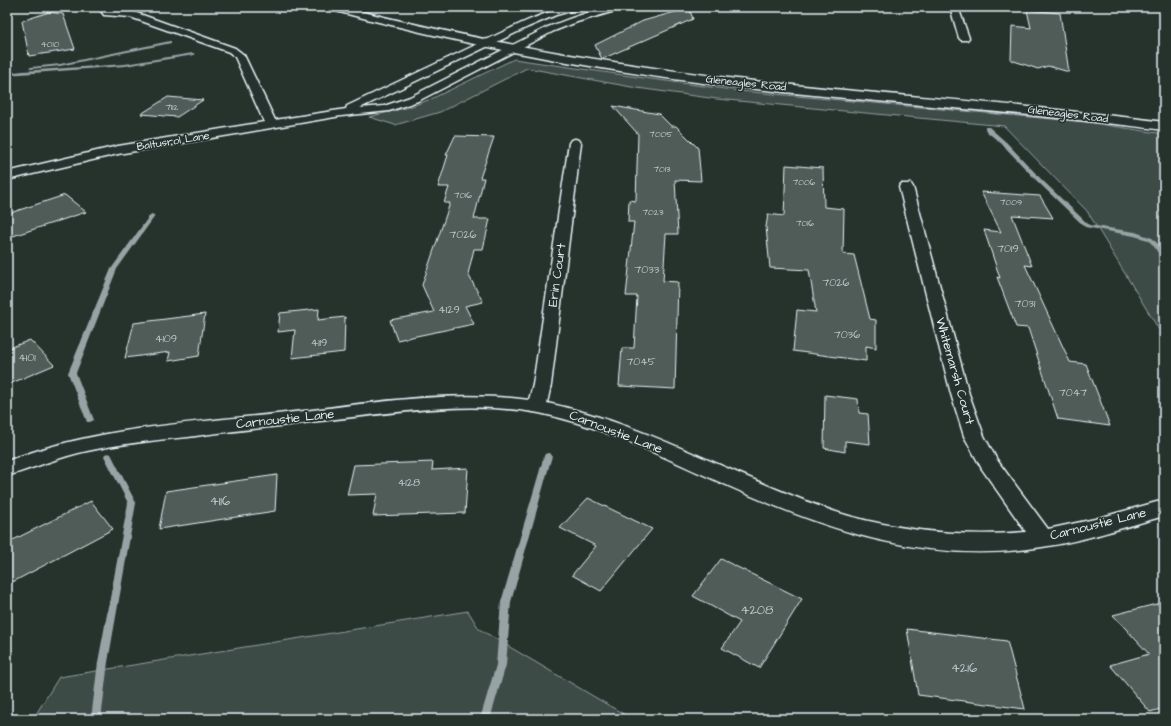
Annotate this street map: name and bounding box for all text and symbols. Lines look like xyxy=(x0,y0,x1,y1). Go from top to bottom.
house number: 4010 xyxy=(41,38,60,51)
street label: Gleneagles Road xyxy=(705,71,787,96)
house number: 7112 xyxy=(166,101,179,114)
street label: Gleneagles Road xyxy=(1027,102,1109,127)
street label: Baltusrol Lane xyxy=(135,128,211,154)
house number: 7005 xyxy=(649,128,673,141)
house number: 7013 xyxy=(654,163,671,176)
house number: 7006 xyxy=(793,176,816,189)
house number: 7016 xyxy=(454,189,472,202)
house number: 7009 xyxy=(1000,196,1022,209)
house number: 7023 xyxy=(643,206,664,219)
house number: 7016 xyxy=(796,217,814,230)
house number: 7026 xyxy=(450,227,477,242)
street label: Erin Court xyxy=(544,241,570,308)
house number: 7019 xyxy=(997,241,1019,256)
house number: 7033 xyxy=(635,262,660,277)
house number: 7026 xyxy=(823,275,850,290)
house number: 7031 xyxy=(1015,296,1036,311)
house number: 4129 xyxy=(438,302,460,317)
street label: Whitemarsh Court xyxy=(931,315,979,427)
house number: 7036 xyxy=(834,327,860,342)
house number: 4109 xyxy=(155,331,177,346)
house number: 4119 xyxy=(311,335,327,350)
house number: 4101 xyxy=(18,350,36,365)
house number: 7045 xyxy=(627,354,656,369)
house number: 7047 xyxy=(1059,385,1087,400)
street label: Carnoustie Lane xyxy=(235,405,335,433)
street label: Carnoustie Lane xyxy=(567,406,665,458)
house number: 4128 xyxy=(398,475,420,490)
house number: 4116 xyxy=(210,492,230,510)
street label: Carnoustie Lane xyxy=(1048,503,1148,545)
house number: 4208 xyxy=(741,601,774,619)
house number: 4216 xyxy=(951,659,977,677)

